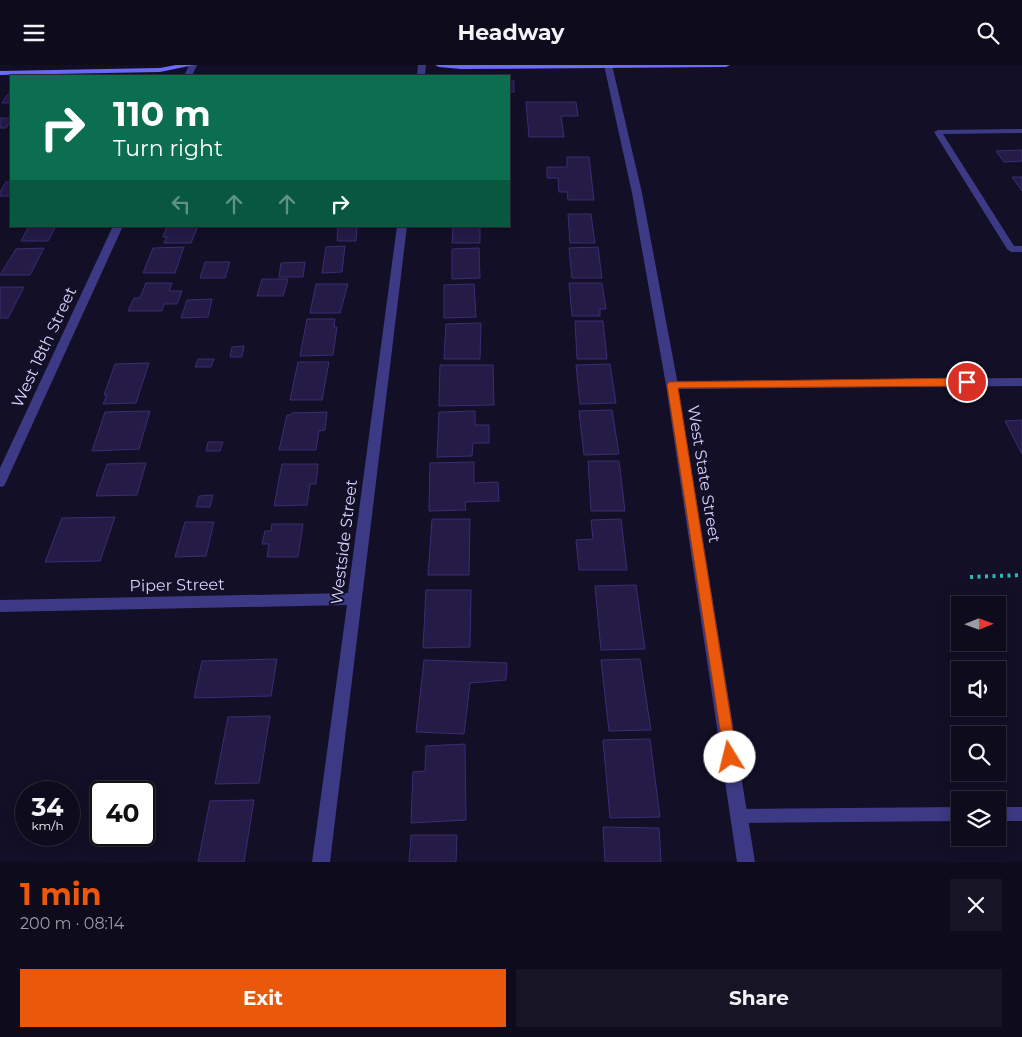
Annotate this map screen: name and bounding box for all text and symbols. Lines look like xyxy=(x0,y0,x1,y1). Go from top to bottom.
icon: menu xyxy=(20,19,48,47)
text: Headway xyxy=(458,19,564,46)
icon: search xyxy=(974,19,1002,47)
text: 110 m xyxy=(113,92,211,135)
icon: right xyxy=(30,95,95,160)
text: Turn right xyxy=(113,135,223,162)
icon: left xyxy=(167,190,195,218)
icon: ahead xyxy=(220,190,248,218)
icon: ahead xyxy=(273,190,301,218)
icon: right xyxy=(326,190,354,218)
street label: West 18th Street xyxy=(8,283,80,410)
pin xyxy=(946,361,988,403)
icon: arrive xyxy=(953,368,981,396)
street label: West State Street xyxy=(684,404,724,545)
street label: Westside Street xyxy=(327,478,361,606)
street label: Piper Street xyxy=(129,575,225,595)
north arrow xyxy=(951,596,1006,651)
map controls xyxy=(951,596,1006,846)
button: sound xyxy=(951,661,1006,716)
button: search xyxy=(951,726,1006,781)
position arrow xyxy=(703,730,755,782)
speed limit sign: 40 xyxy=(90,781,155,846)
button: layers xyxy=(951,791,1006,846)
text: 34 xyxy=(31,792,64,822)
text: km/h xyxy=(31,818,64,833)
text: 1 min xyxy=(20,876,101,913)
button: close xyxy=(950,879,1002,931)
text: 200 m · 08:14 xyxy=(20,914,124,933)
button: Exit xyxy=(20,969,506,1027)
button: Share xyxy=(516,969,1002,1027)

